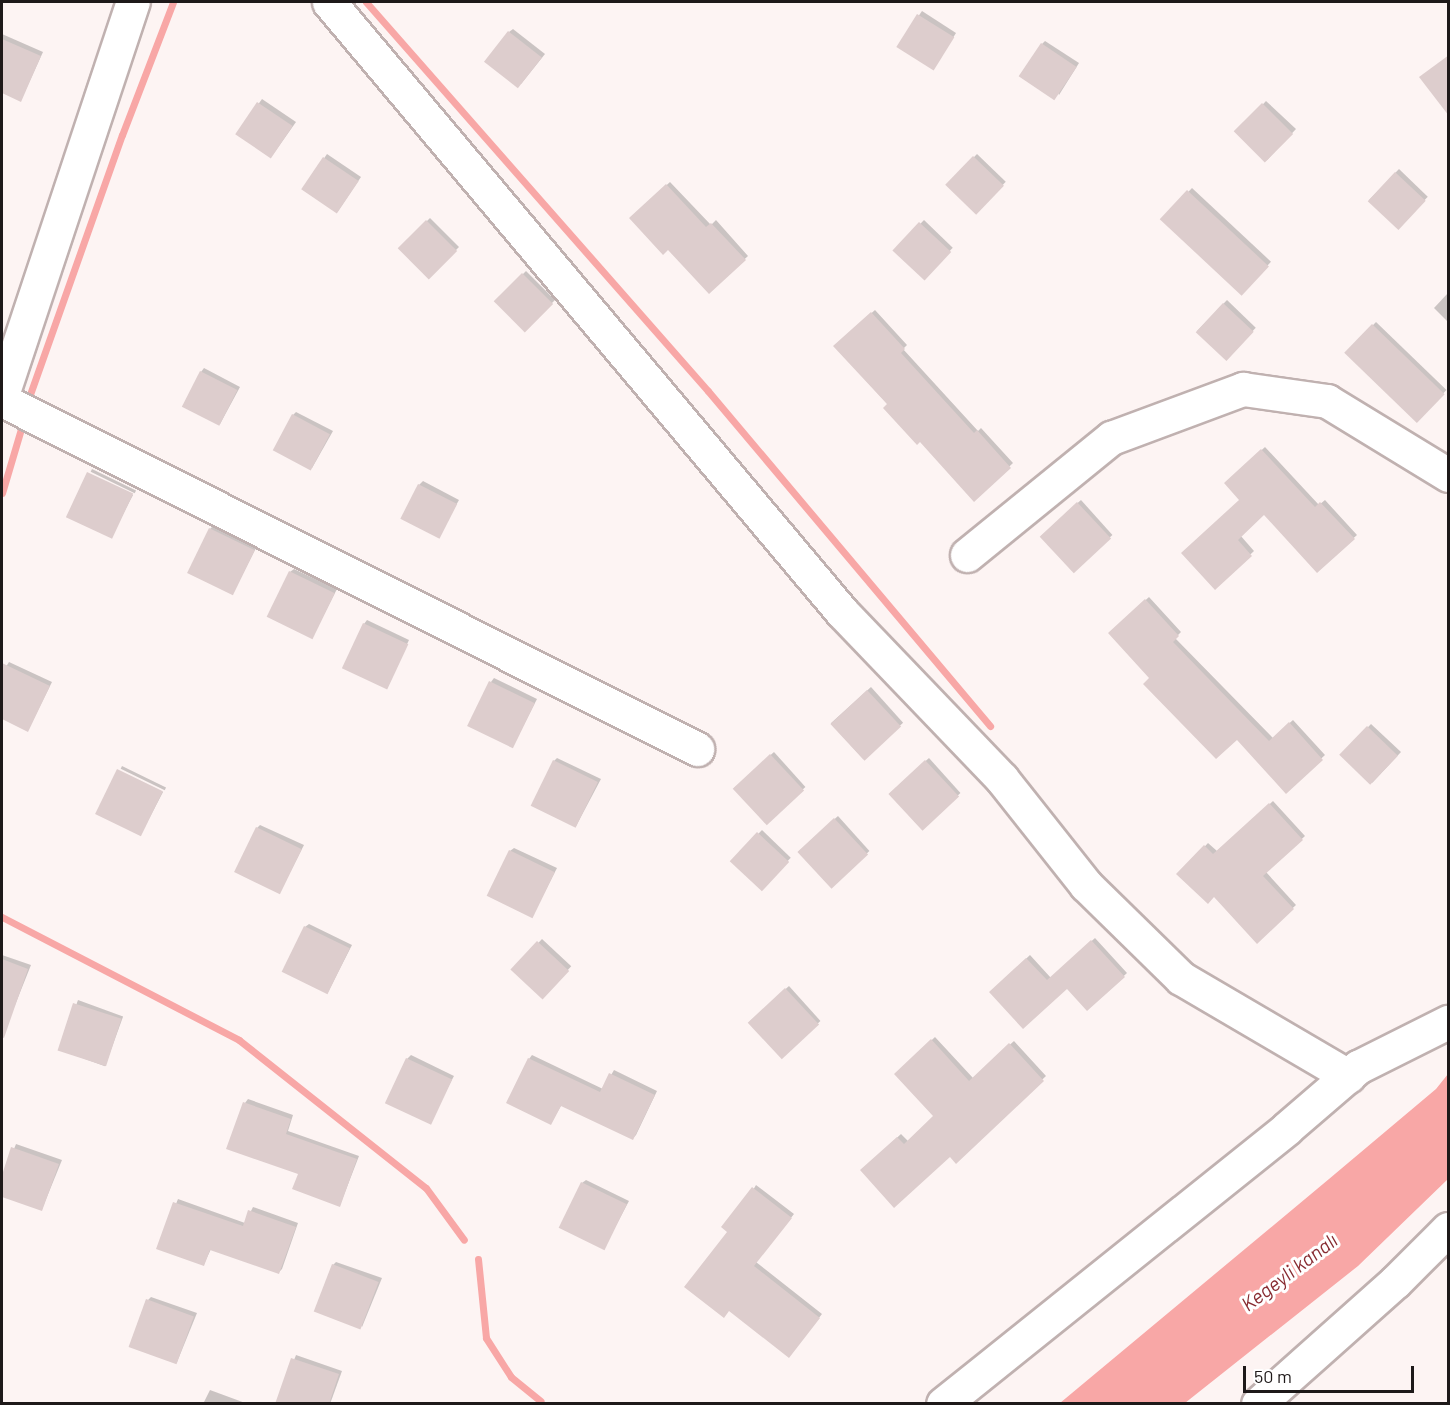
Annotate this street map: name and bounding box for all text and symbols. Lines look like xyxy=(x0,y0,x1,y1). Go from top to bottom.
water label: Kegeyli kanalı xyxy=(1236,1228,1342,1316)
scale bar xyxy=(1246,1354,1417,1392)
text: 50 m xyxy=(1254,1365,1292,1387)

